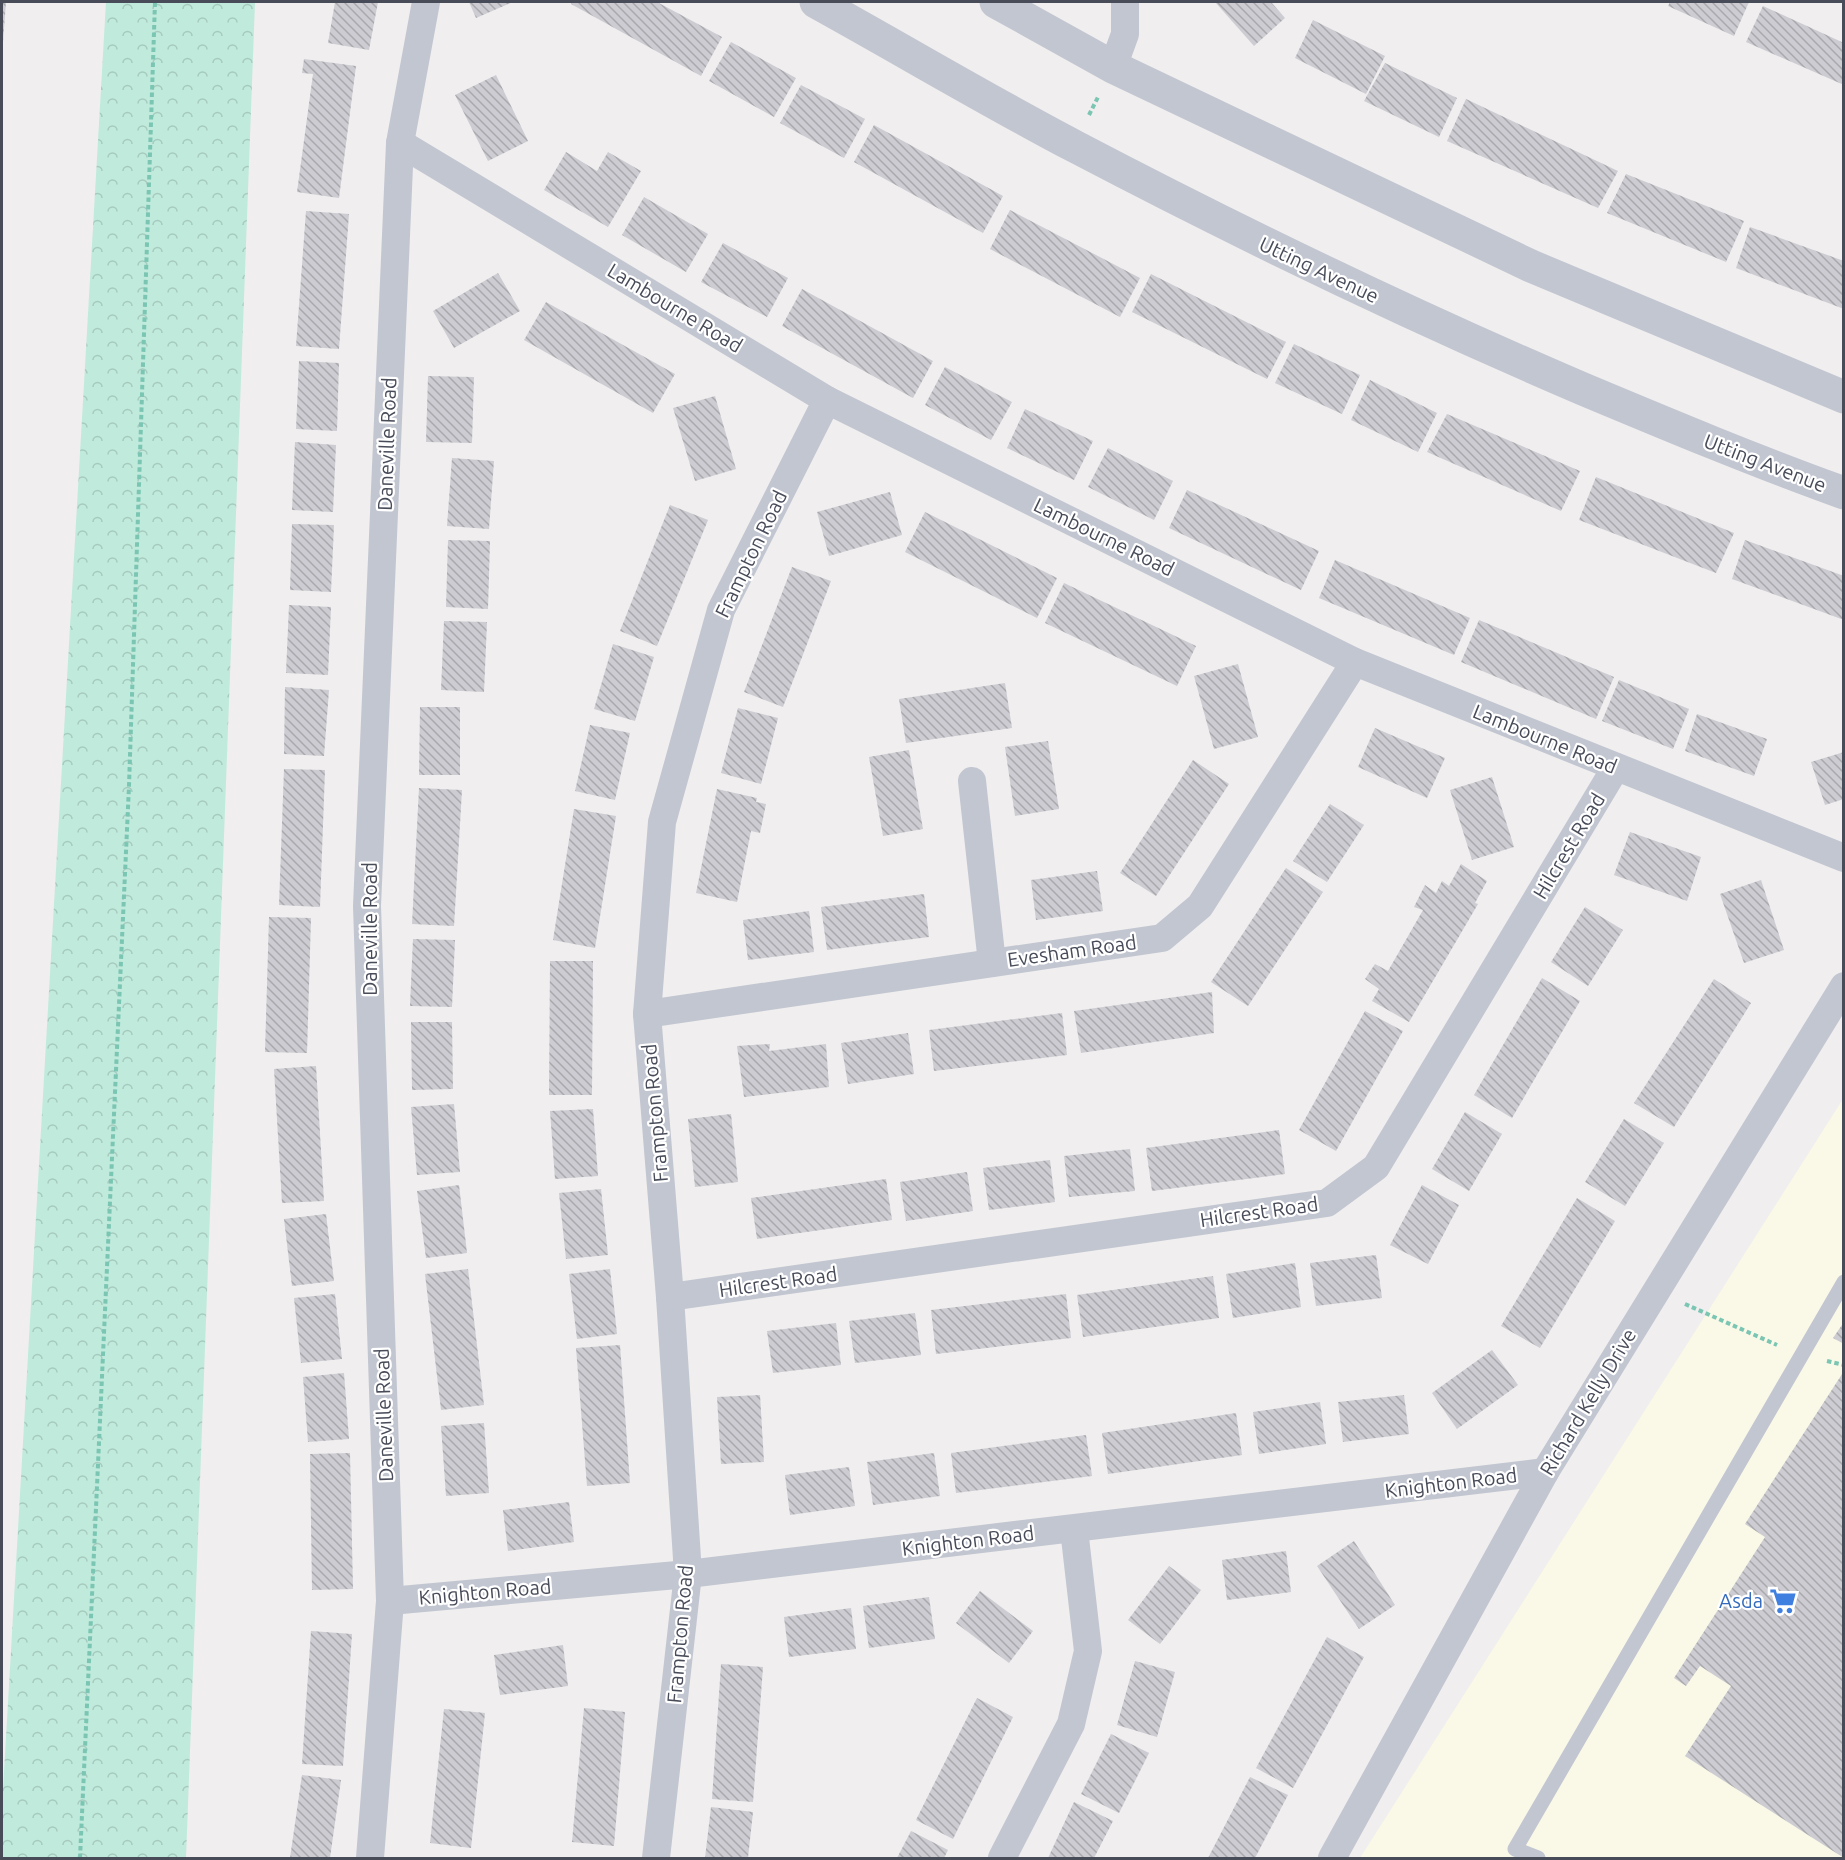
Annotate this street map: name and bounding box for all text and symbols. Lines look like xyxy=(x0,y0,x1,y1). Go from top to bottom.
street label: Utting Avenue xyxy=(1256,232,1383,307)
street label: Lambourne Road xyxy=(604,258,747,357)
street label: Daneville Road xyxy=(373,377,400,511)
street label: Utting Avenue xyxy=(1701,429,1830,496)
street label: Frampton Road xyxy=(710,486,791,621)
street label: Lambourne Road xyxy=(1030,493,1178,580)
street label: Lambourne Road xyxy=(1470,699,1621,778)
street label: Hilcrest Road xyxy=(1528,789,1609,903)
street label: Daneville Road xyxy=(358,862,381,996)
street label: Evesham Road xyxy=(1006,930,1138,971)
street label: Frampton Road xyxy=(637,1043,672,1183)
street label: Hilcrest Road xyxy=(1198,1192,1320,1231)
street label: Hilcrest Road xyxy=(717,1262,839,1301)
street label: Richard Kelly Drive xyxy=(1535,1324,1640,1479)
street label: Daneville Road xyxy=(370,1348,397,1482)
street label: Knighton Road xyxy=(1384,1463,1518,1502)
street label: Knighton Road xyxy=(901,1521,1035,1560)
street label: Frampton Road xyxy=(662,1564,697,1704)
street label: Knighton Road xyxy=(418,1574,552,1609)
supermarket icon: Asda xyxy=(1768,1586,1798,1616)
place label: Asda xyxy=(1719,1589,1763,1612)

